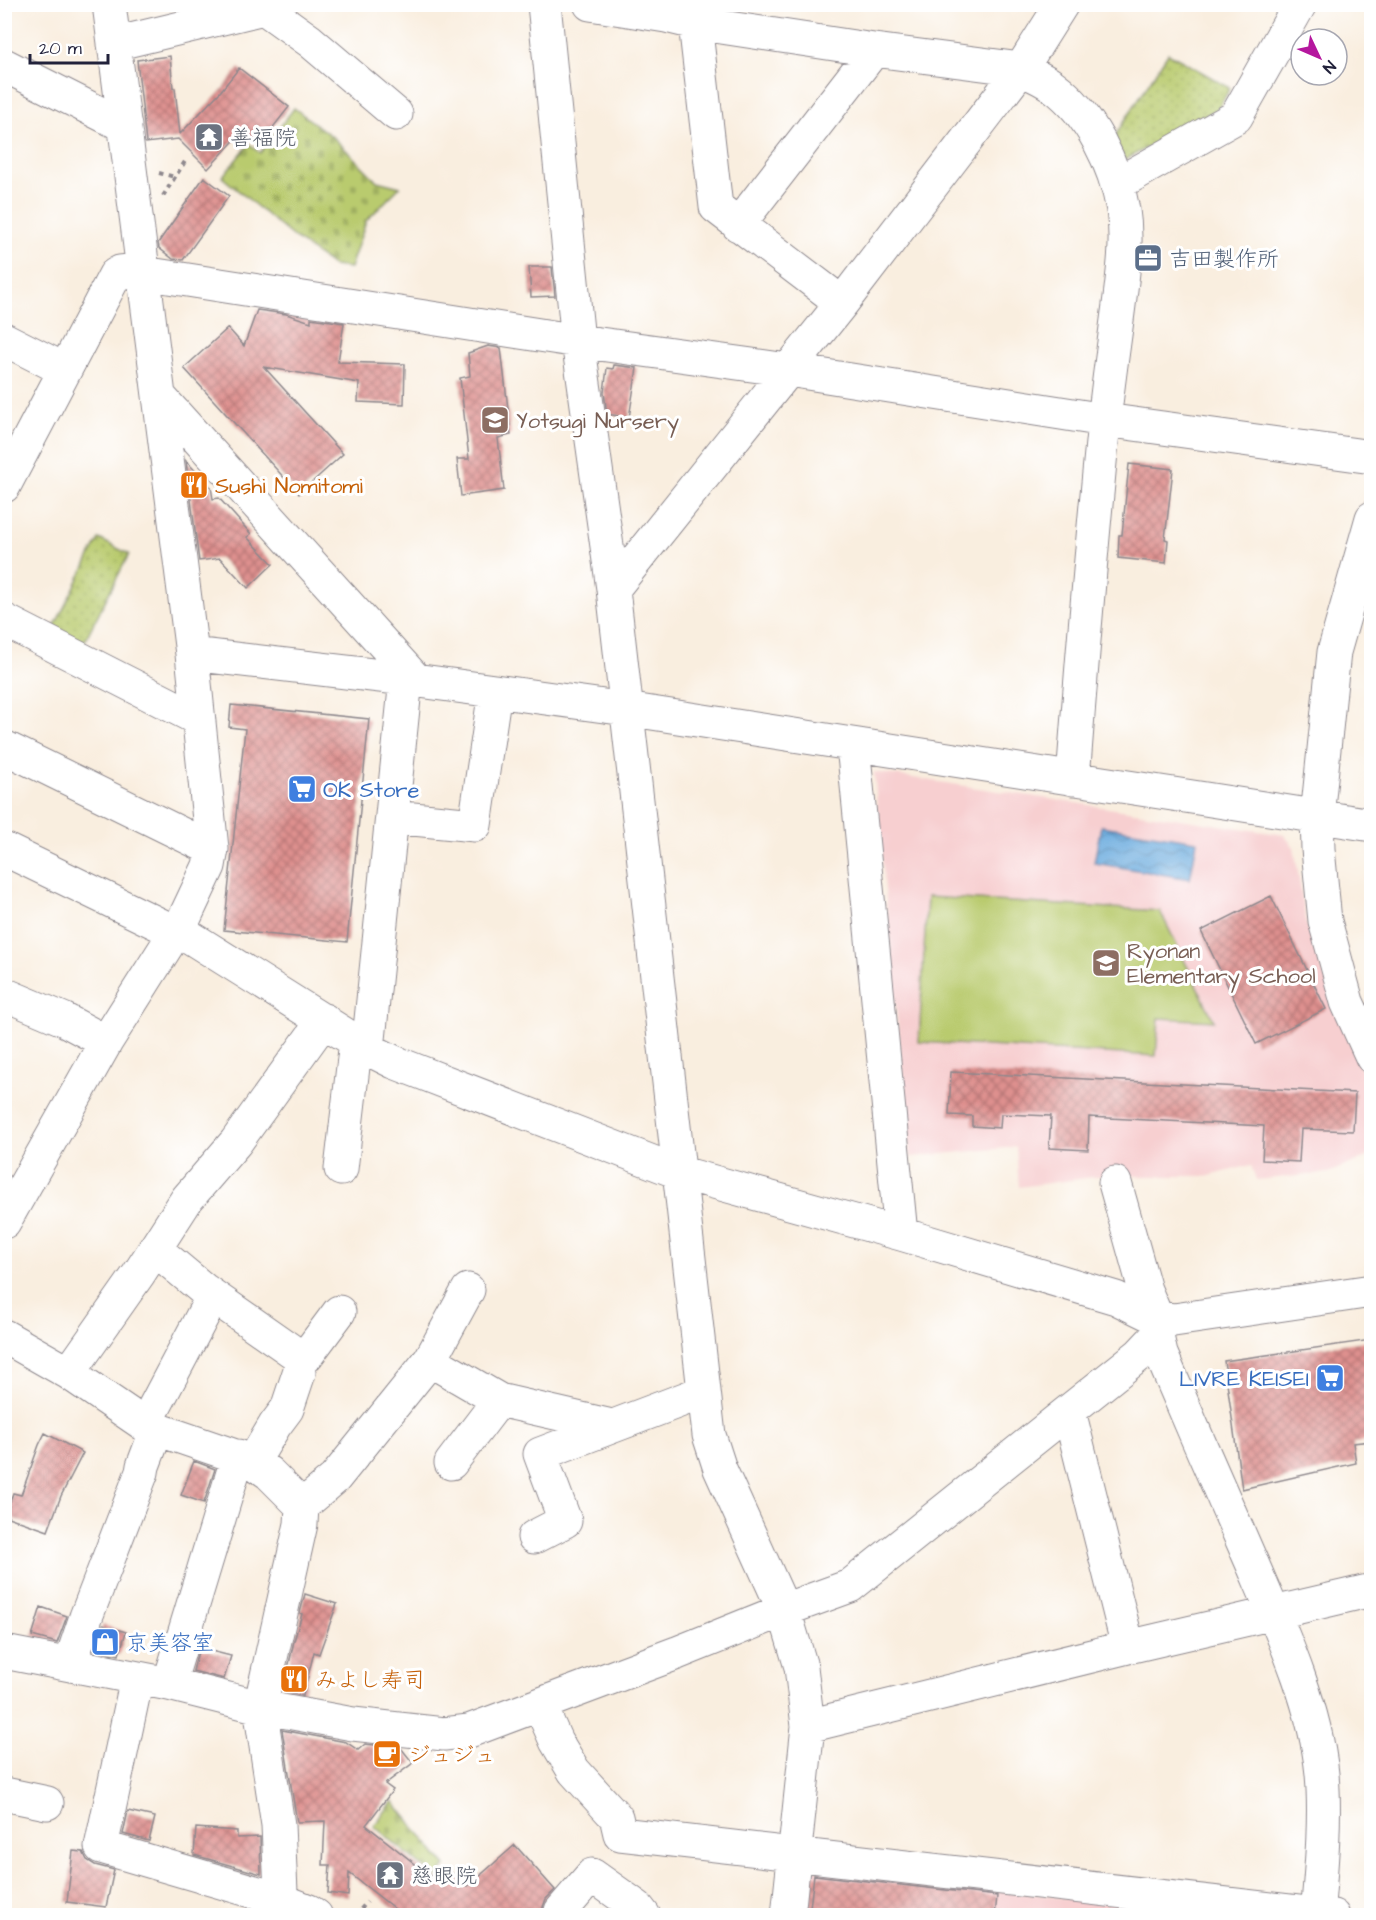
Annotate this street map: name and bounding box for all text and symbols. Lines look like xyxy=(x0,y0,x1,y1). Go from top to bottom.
scale bar xyxy=(30,27,108,65)
north arrow xyxy=(1289,27,1349,87)
text: 20 m xyxy=(39,36,82,61)
text: N xyxy=(1318,55,1340,78)
temple icon: 善福院 xyxy=(193,121,225,153)
place label: 善福院 xyxy=(230,123,296,154)
office icon: 吉田製作所 xyxy=(1132,242,1164,274)
place label: 吉田製作所 xyxy=(1169,244,1279,275)
school or university icon: Yotsugi Nursery xyxy=(479,404,511,436)
place label: Yotsugi Nursery xyxy=(516,406,679,438)
restaurant icon: Sushi Nomitomi xyxy=(178,469,210,501)
place label: Sushi Nomitomi xyxy=(215,471,363,502)
supermarket icon: OK Store xyxy=(286,773,318,805)
place label: OK Store xyxy=(323,775,419,806)
place label: Ryonan Elementary School xyxy=(1127,936,1316,993)
school or university icon: Ryonan Elementary School xyxy=(1090,947,1122,979)
supermarket icon: LIVRE KEISEI xyxy=(1314,1362,1346,1394)
place label: LIVRE KEISEI xyxy=(1179,1364,1309,1395)
shop icon: 京美容室 xyxy=(89,1626,121,1658)
place label: 京美容室 xyxy=(126,1628,214,1659)
restaurant icon: みよし寿司 xyxy=(278,1663,310,1695)
place label: みよし寿司 xyxy=(315,1665,425,1696)
cafe icon: ジュジュ xyxy=(371,1738,403,1770)
place label: ジュジュ xyxy=(408,1740,496,1771)
temple icon: 慈眼院 xyxy=(374,1859,406,1891)
place label: 慈眼院 xyxy=(411,1861,477,1892)

